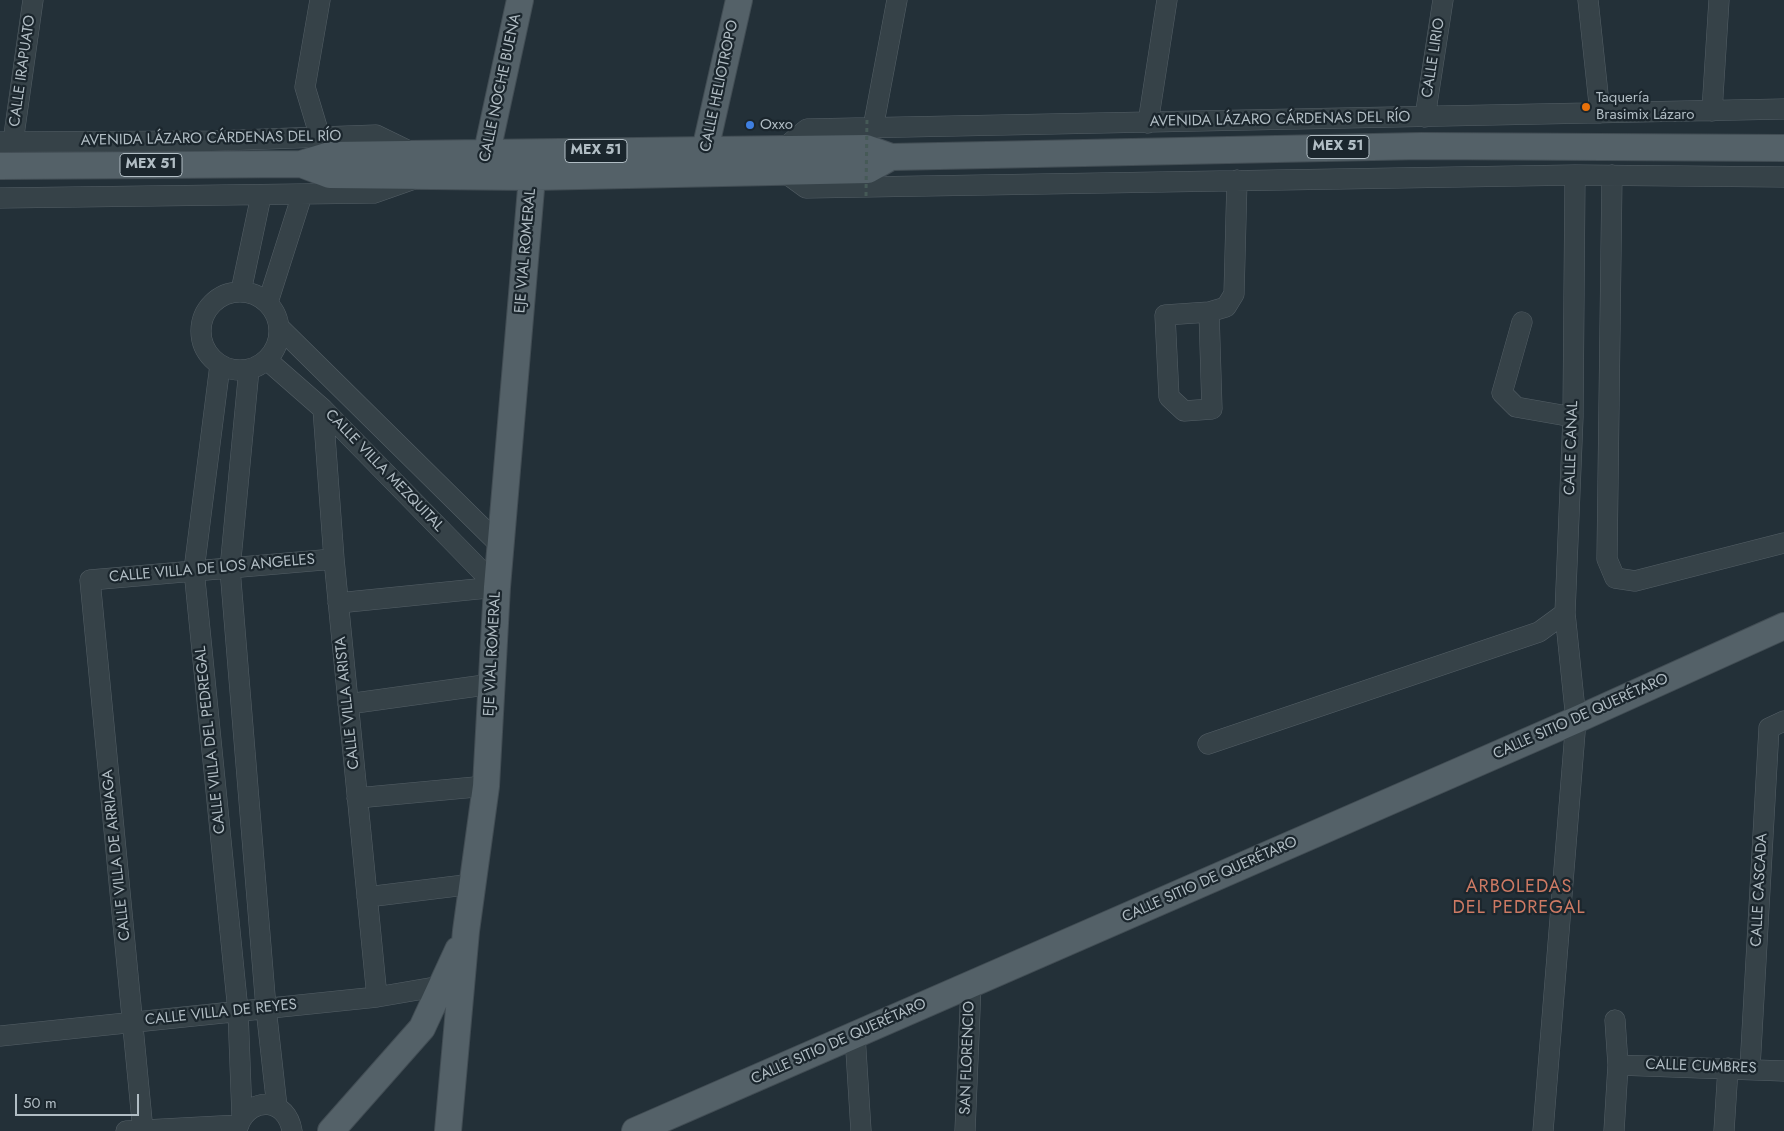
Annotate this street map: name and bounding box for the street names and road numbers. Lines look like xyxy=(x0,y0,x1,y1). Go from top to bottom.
street label: CALLE NOCHE BUENA xyxy=(477,12,525,164)
street label: CALLE IRAPUATO xyxy=(6,14,40,128)
street label: CALLE LIRIO xyxy=(1419,17,1449,99)
street label: CALLE HELIOTROPO xyxy=(697,18,743,154)
street label: AVENIDA LÁZARO CÁRDENAS DEL RÍO xyxy=(1150,109,1410,131)
street label: AVENIDA LÁZARO CÁRDENAS DEL RÍO xyxy=(81,128,341,150)
road number: MEX 51 xyxy=(1307,136,1369,158)
road number: MEX 51 xyxy=(565,140,627,162)
road number: MEX 51 xyxy=(120,154,182,176)
street label: EJE VIAL ROMERAL xyxy=(512,188,540,314)
street label: CALLE CANAL xyxy=(1561,401,1583,495)
street label: CALLE VILLA MEZQUITAL xyxy=(321,406,447,536)
street label: CALLE VILLA DE LOS ANGELES xyxy=(108,551,316,587)
street label: EJE VIAL ROMERAL xyxy=(481,591,505,717)
street label: CALLE VILLA ARISTA xyxy=(332,636,364,770)
street label: CALLE VILLA DEL PEDREGAL xyxy=(192,645,230,835)
street label: CALLE SITIO DE QUERÉTARO xyxy=(1491,670,1671,764)
street label: CALLE VILLA DE ARRIAGA xyxy=(99,769,135,941)
street label: CALLE SITIO DE QUERÉTARO xyxy=(1120,833,1300,927)
street label: CALLE CASCADA xyxy=(1748,833,1772,947)
street label: CALLE SITIO DE QUERÉTARO xyxy=(749,995,929,1089)
street label: CALLE VILLA DE REYES xyxy=(144,996,298,1030)
street label: SAN FLORENCIO xyxy=(957,1001,979,1115)
street label: CALLE CUMBRES xyxy=(1645,1056,1757,1078)

